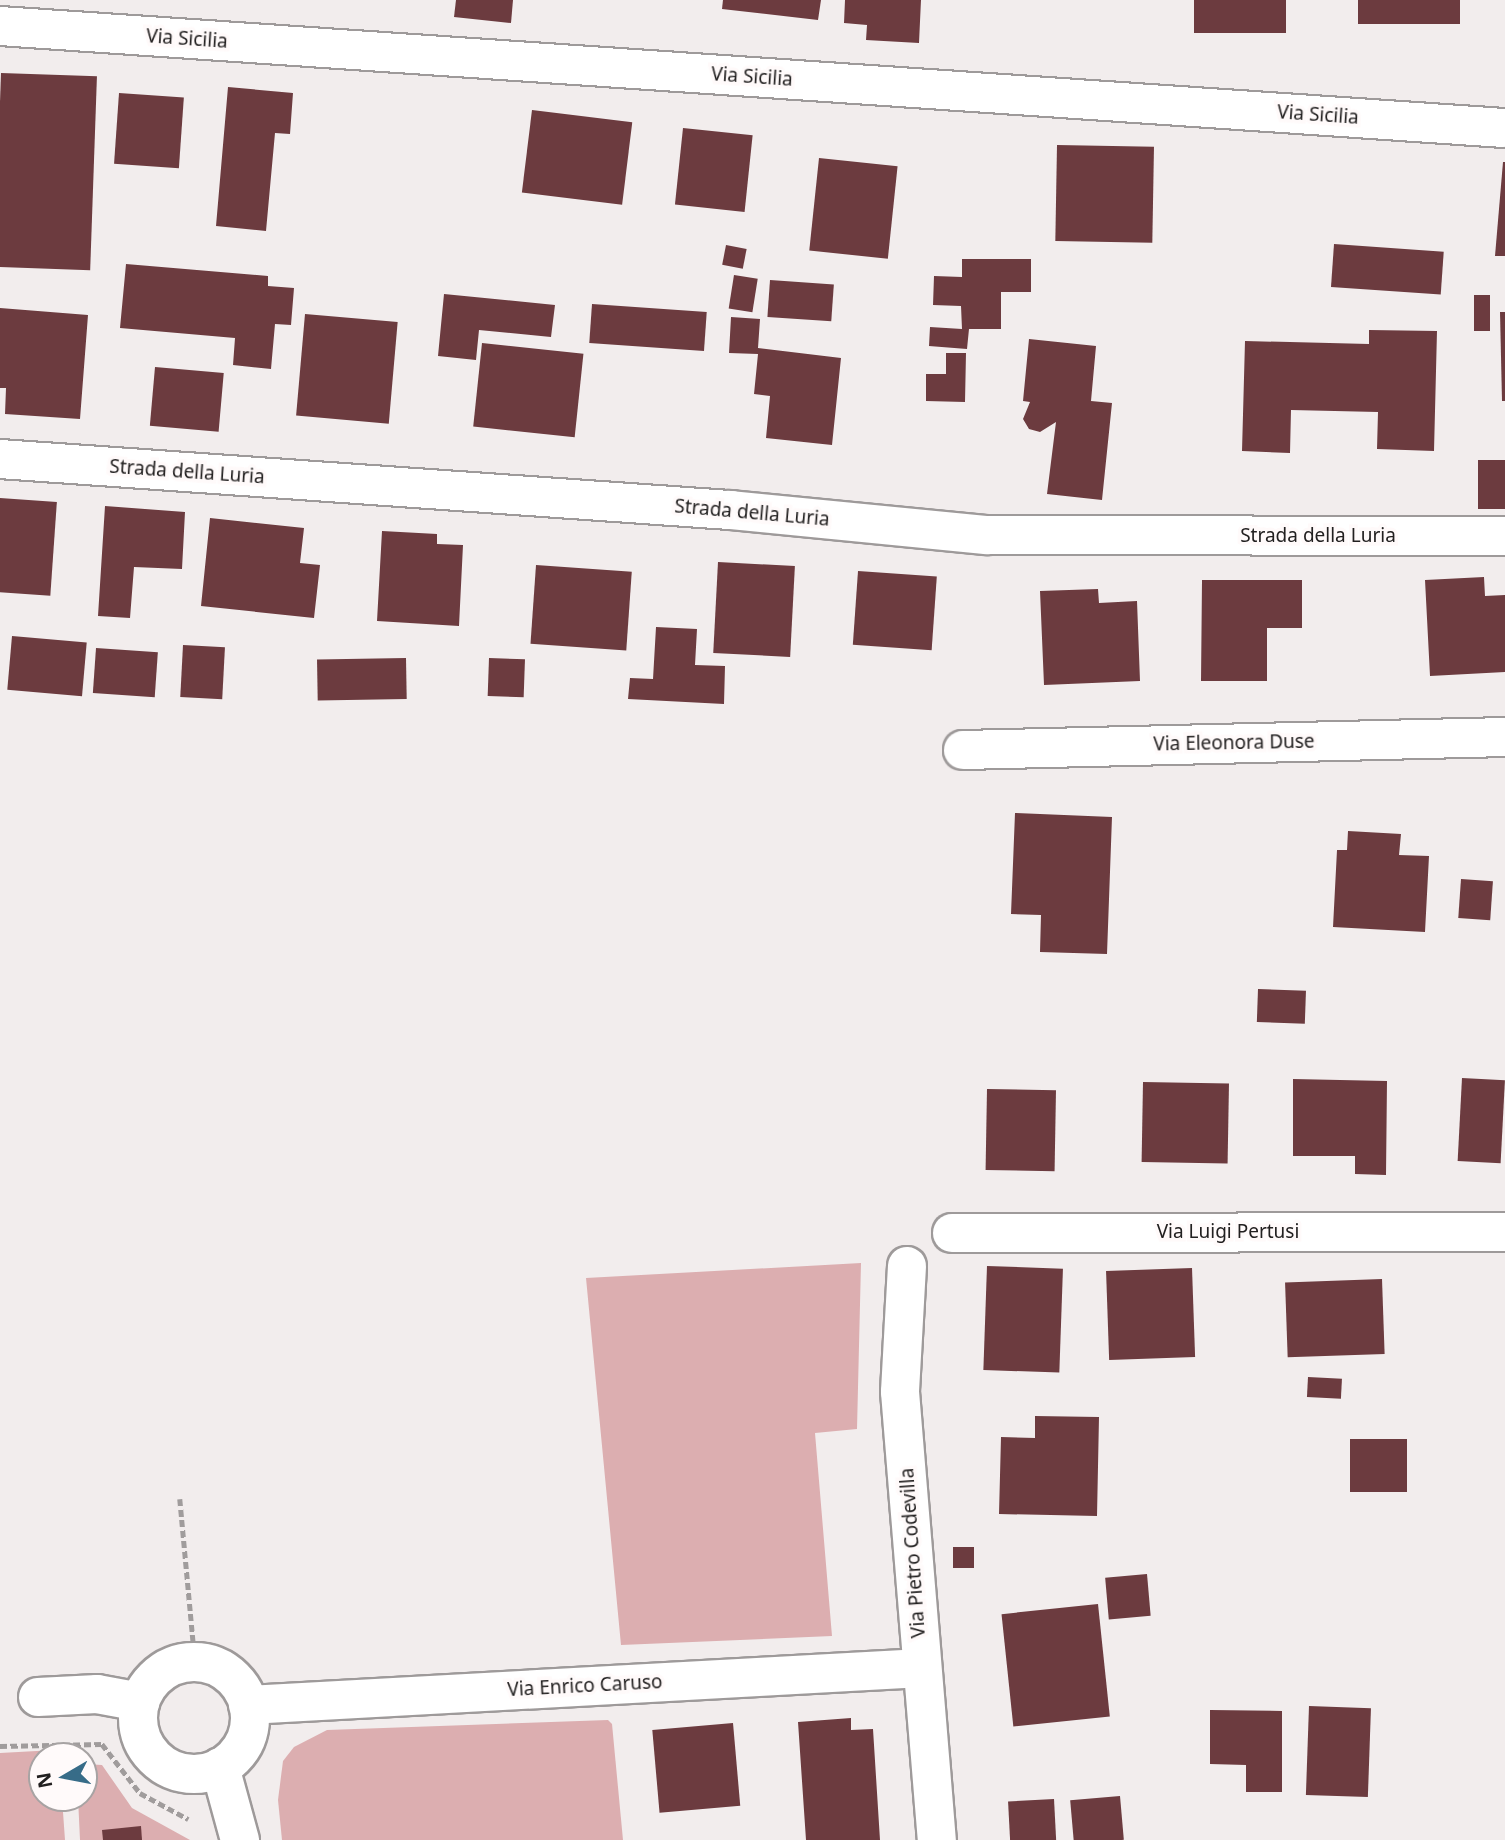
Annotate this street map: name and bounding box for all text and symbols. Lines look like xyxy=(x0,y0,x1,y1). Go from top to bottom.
street label: Via Sicilia xyxy=(145,25,229,53)
street label: Via Sicilia xyxy=(710,63,794,91)
street label: Via Sicilia xyxy=(1276,101,1360,129)
street label: Strada della Luria xyxy=(109,455,265,489)
street label: Strada della Luria xyxy=(673,495,831,531)
street label: Strada della Luria xyxy=(1240,525,1396,547)
street label: Via Eleonora Duse xyxy=(1153,730,1315,756)
street label: Via Luigi Pertusi xyxy=(1157,1221,1299,1243)
street label: Via Pietro Codevilla xyxy=(896,1467,930,1639)
street label: Via Enrico Caruso xyxy=(507,1671,663,1701)
north arrow xyxy=(28,1742,98,1812)
text: N xyxy=(30,1770,58,1790)

